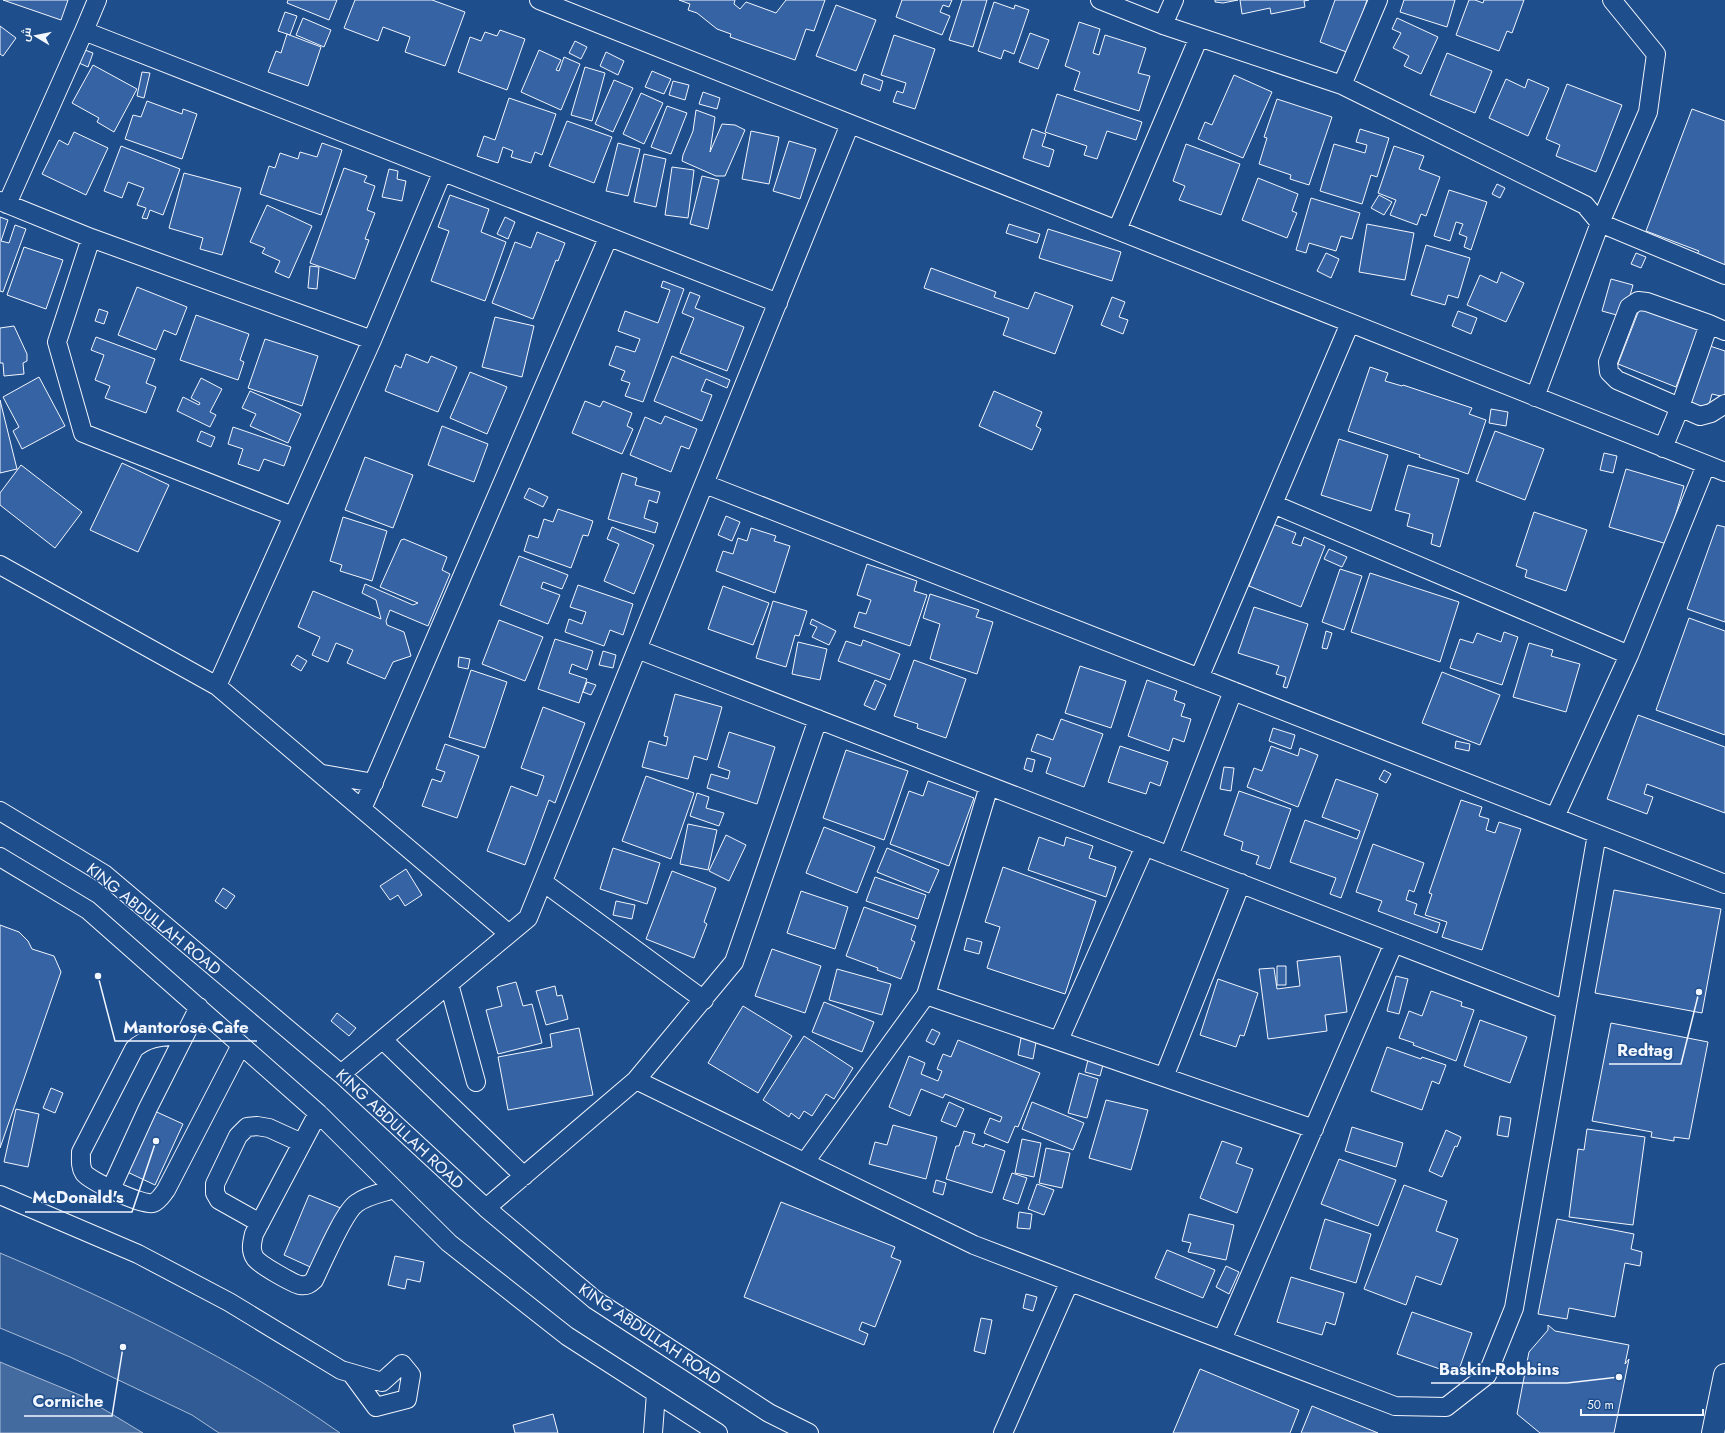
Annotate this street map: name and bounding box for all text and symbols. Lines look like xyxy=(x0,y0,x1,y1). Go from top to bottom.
north arrow xyxy=(16,16,56,56)
text: ش xyxy=(17,26,35,43)
street label: KING ABDULLAH ROAD xyxy=(82,857,226,981)
callout: Mantorose Cafe xyxy=(115,1012,257,1041)
text: Mantorose Cafe xyxy=(123,1015,249,1039)
callout: Redtag xyxy=(1609,1035,1681,1064)
text: Redtag xyxy=(1617,1038,1673,1062)
street label: KING ABDULLAH ROAD xyxy=(331,1064,469,1195)
callout: McDonald's xyxy=(25,1183,132,1212)
text: McDonald's xyxy=(32,1185,124,1209)
street label: KING ABDULLAH ROAD xyxy=(574,1278,726,1390)
callout: Baskin-Robbins xyxy=(1431,1354,1567,1383)
text: Baskin-Robbins xyxy=(1439,1357,1559,1381)
callout: Corniche xyxy=(24,1387,112,1416)
text: Corniche xyxy=(32,1389,104,1413)
scale bar xyxy=(1581,1391,1703,1417)
text: 50 m xyxy=(1587,1396,1614,1414)

